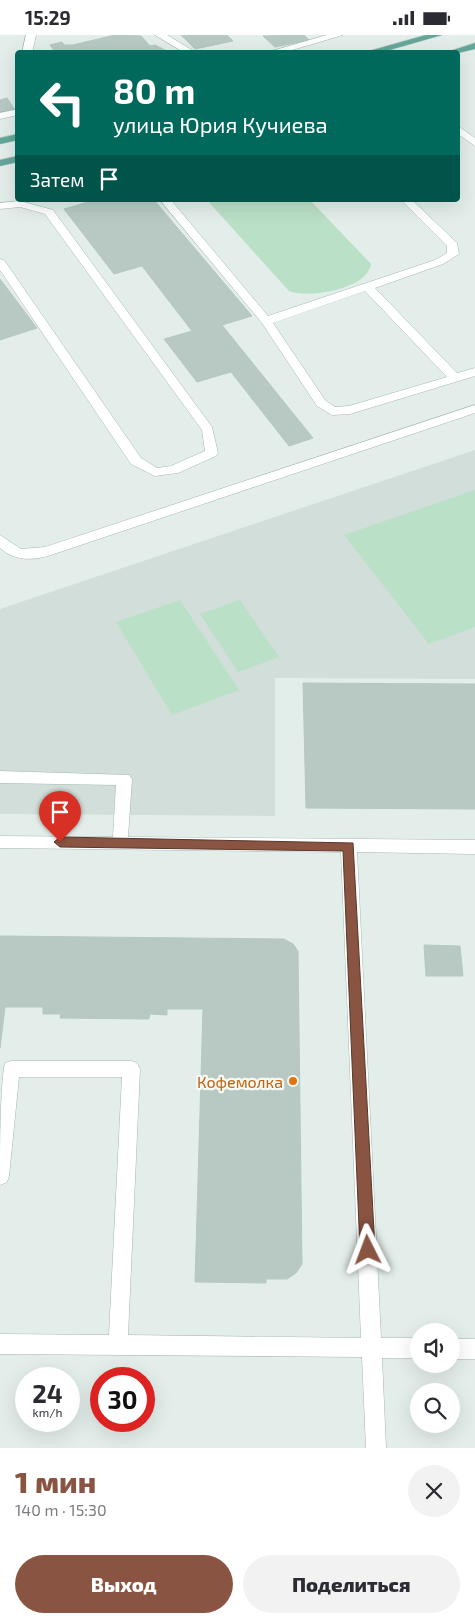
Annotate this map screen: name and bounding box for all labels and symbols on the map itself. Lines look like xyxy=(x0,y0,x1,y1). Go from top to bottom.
pin xyxy=(39,791,81,842)
place label: Кофемолка xyxy=(197,1072,283,1091)
marker: Кофемолка xyxy=(287,1075,299,1087)
position arrow xyxy=(341,1223,393,1275)
speed limit sign: 30 xyxy=(90,1367,155,1432)

